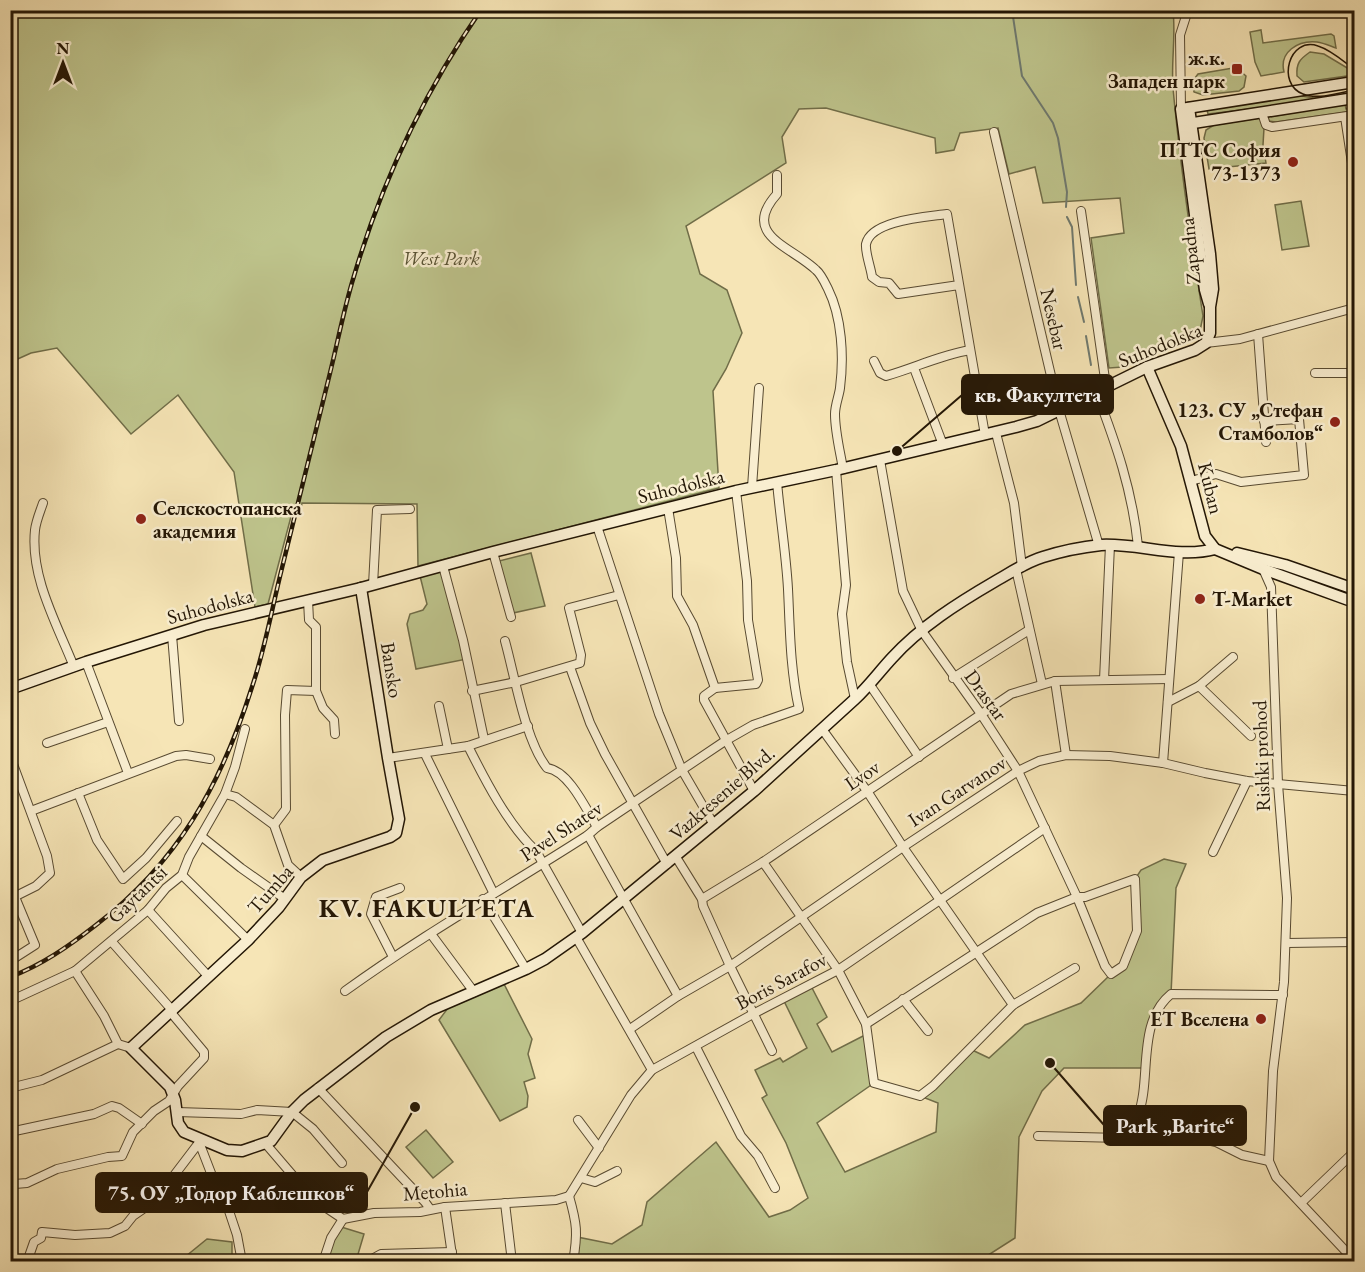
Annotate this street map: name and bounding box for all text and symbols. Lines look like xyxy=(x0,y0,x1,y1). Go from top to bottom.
north arrow xyxy=(33,33,93,93)
text: N xyxy=(57,38,70,59)
place label: ж.к. Западен парк xyxy=(1108,45,1225,94)
marker: ж.к. Западен парк xyxy=(1230,62,1244,76)
place label: ПТТС София 73-1373 xyxy=(1160,137,1281,186)
marker: ПТТС София 73-1373 xyxy=(1286,155,1300,169)
street label: Zapadna xyxy=(1174,216,1206,286)
park label: West Park xyxy=(402,245,480,271)
street label: Nesebar xyxy=(1034,286,1074,353)
street label: Suhodolska xyxy=(1114,316,1206,374)
callout: кв. Факултета xyxy=(962,375,1113,414)
text: кв. Факултета xyxy=(974,381,1102,408)
place label: 123. СУ „Стефан Стамболов“ xyxy=(1177,397,1323,446)
marker: 123. СУ „Стефан Стамболов“ xyxy=(1328,415,1342,429)
street label: Kuban xyxy=(1192,459,1230,517)
street label: Suhodolska xyxy=(635,463,727,509)
place label: Селскостопанска академия xyxy=(153,495,302,544)
marker: Селскостопанска академия xyxy=(134,512,148,526)
street label: Suhodolska xyxy=(164,582,256,630)
place label: T-Market xyxy=(1212,586,1293,612)
marker: T-Market xyxy=(1193,592,1207,606)
street label: Bansko xyxy=(375,640,409,700)
street label: Drastar xyxy=(959,664,1013,726)
street label: Rishki prohod xyxy=(1246,699,1276,812)
street label: Vazkresenie Blvd. xyxy=(664,740,780,846)
street label: Ivan Garvanov xyxy=(903,749,1011,833)
street label: Lvov xyxy=(839,754,885,796)
street label: Pavel Shatev xyxy=(515,795,607,867)
street label: Gaytantsi xyxy=(101,859,173,929)
street label: Tumba xyxy=(241,859,299,919)
district label: KV. FAKULTETA xyxy=(319,891,535,925)
street label: Boris Sarafov xyxy=(731,946,831,1016)
place label: ЕТ Вселена xyxy=(1151,1006,1249,1032)
marker: ЕТ Вселена xyxy=(1254,1012,1268,1026)
callout: Park „Barite“ xyxy=(1104,1106,1246,1145)
text: Park „Barite“ xyxy=(1116,1112,1234,1139)
callout: 75. ОУ „Тодор Каблешков“ xyxy=(96,1173,367,1212)
street label: Metohia xyxy=(402,1175,468,1207)
text: 75. ОУ „Тодор Каблешков“ xyxy=(108,1179,354,1206)

